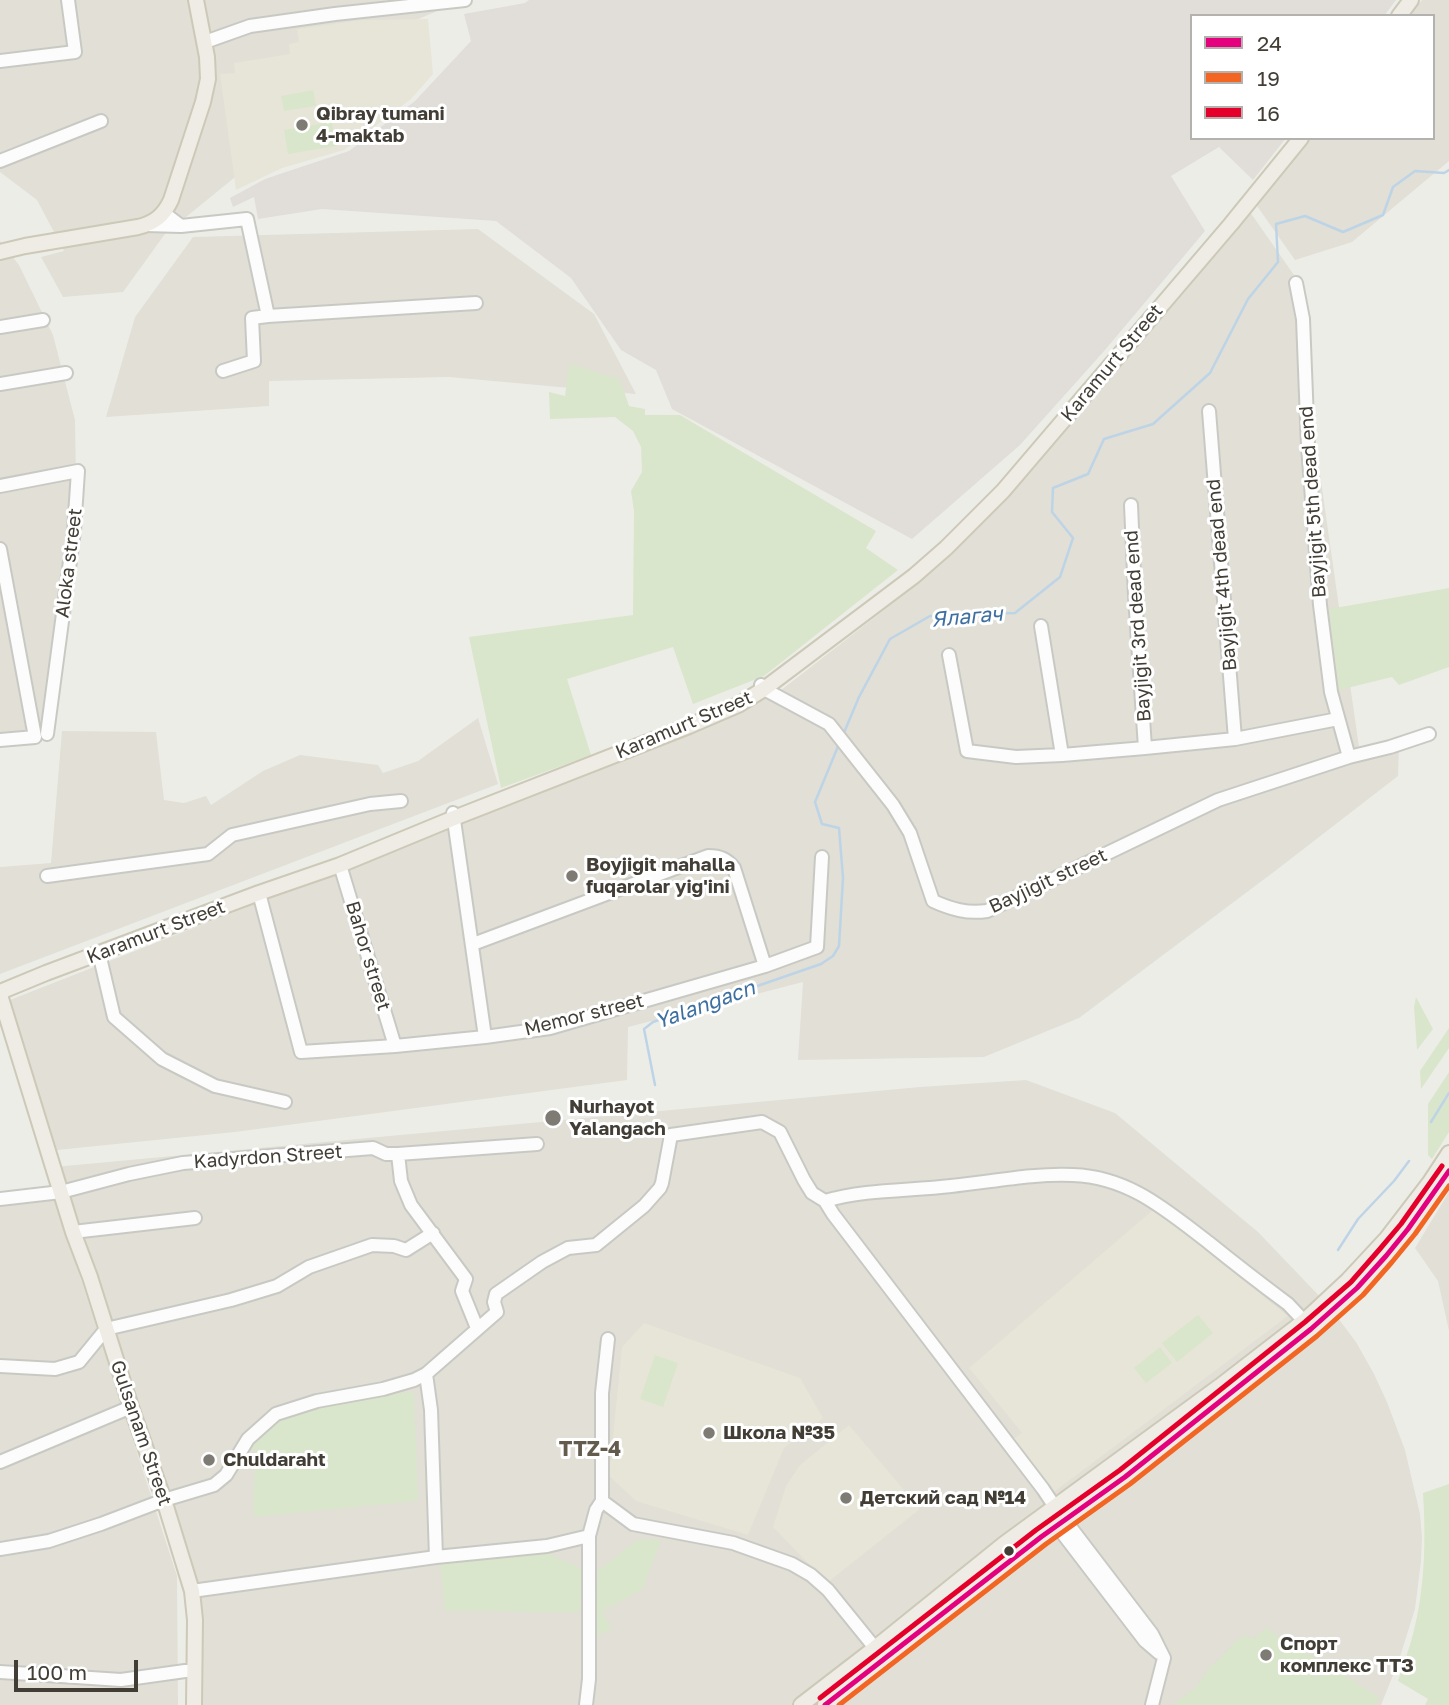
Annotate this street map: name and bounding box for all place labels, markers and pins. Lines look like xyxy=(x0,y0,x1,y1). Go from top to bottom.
place label: Qibray tumani 4-maktab xyxy=(316,103,445,147)
marker: Qibray tumani 4-maktab xyxy=(294,117,310,133)
place label: Boyjigit mahalla fuqarolar yig'ini xyxy=(586,854,735,898)
marker: Boyjigit mahalla fuqarolar yig'ini xyxy=(564,868,580,884)
place label: Nurhayot Yalangach xyxy=(569,1096,666,1140)
marker: Nurhayot Yalangach xyxy=(543,1108,563,1128)
place label: Школа №35 xyxy=(723,1422,835,1444)
marker: Школа №35 xyxy=(701,1425,717,1441)
place label: Chuldaraht xyxy=(223,1449,326,1471)
marker: Chuldaraht xyxy=(201,1452,217,1468)
place label: Детский сад №14 xyxy=(860,1487,1026,1509)
marker: Детский сад №14 xyxy=(838,1490,854,1506)
unlabelled marker xyxy=(1002,1544,1016,1558)
place label: Спорт комплекс ТТЗ xyxy=(1280,1633,1414,1677)
marker: Спорт комплекс ТТЗ xyxy=(1258,1647,1274,1663)

